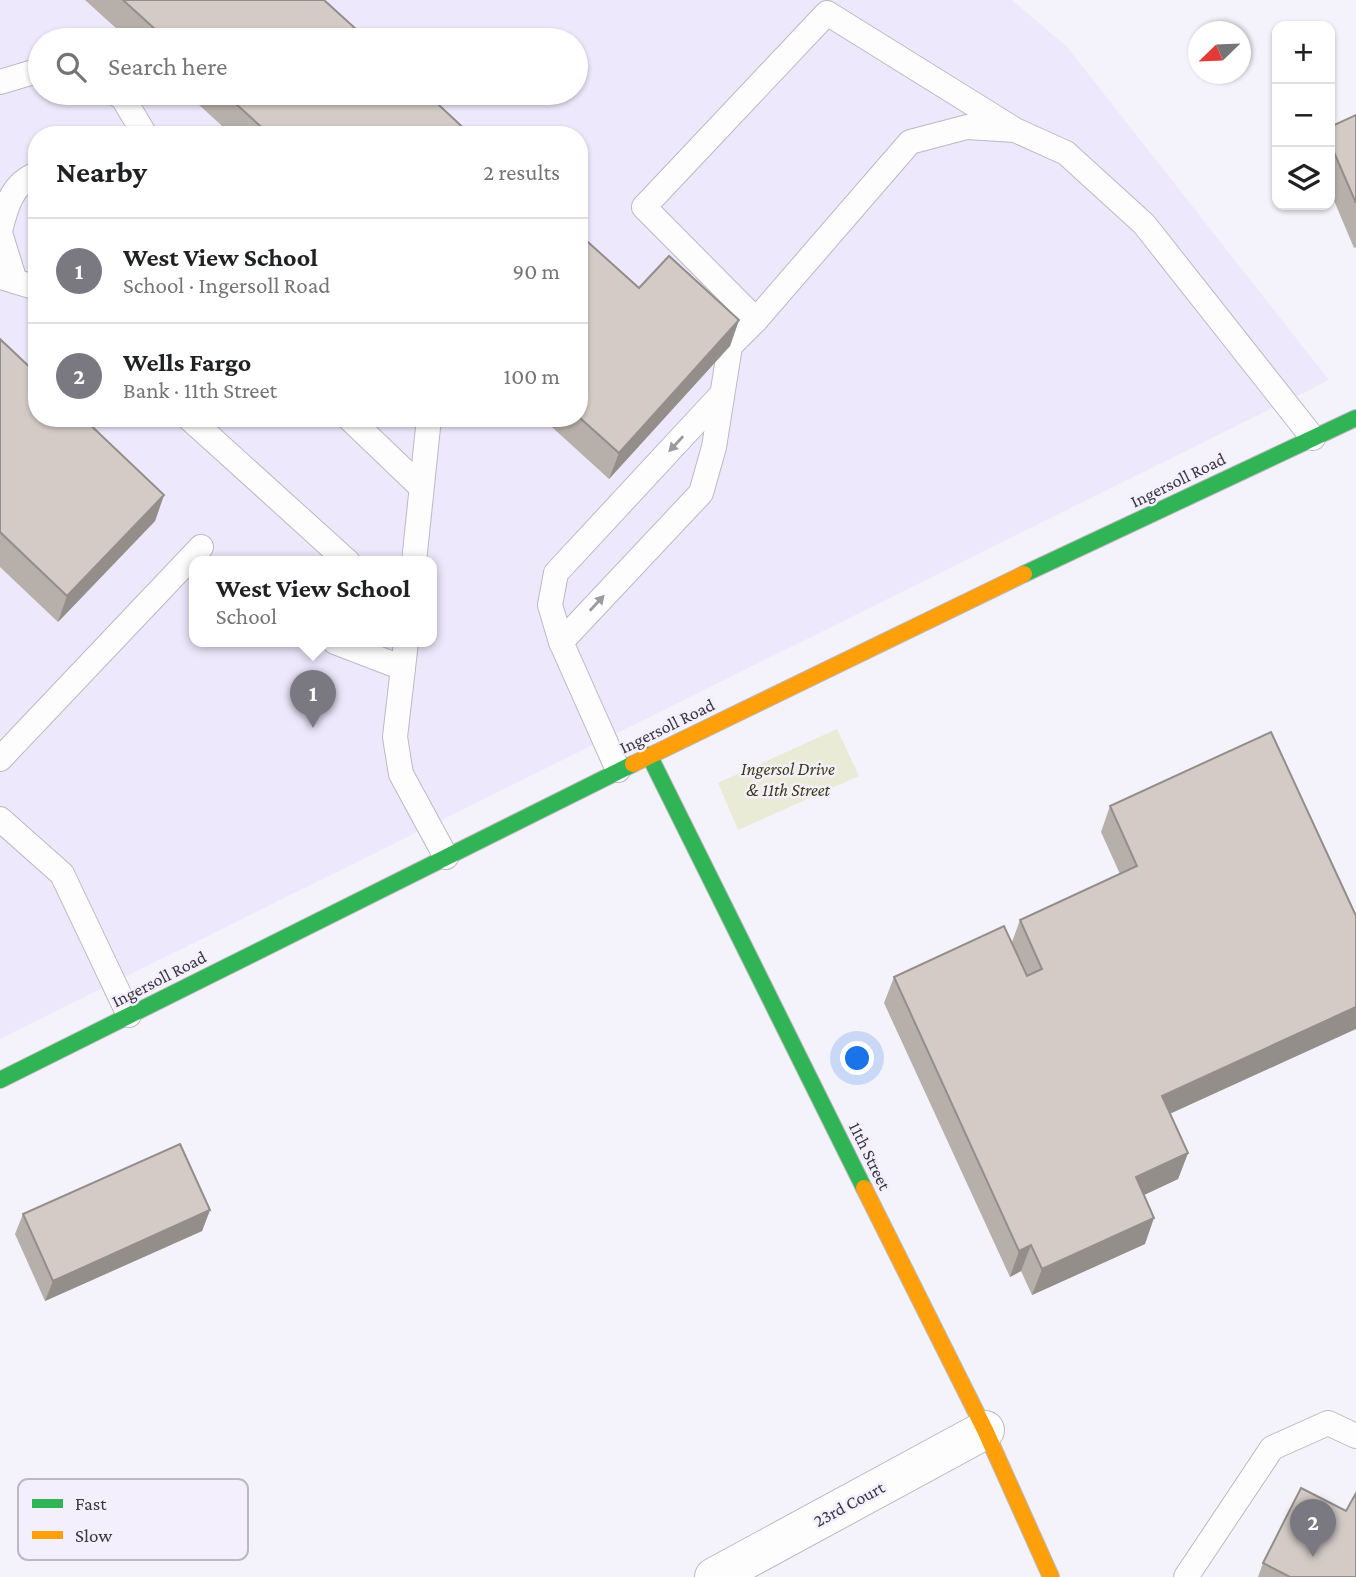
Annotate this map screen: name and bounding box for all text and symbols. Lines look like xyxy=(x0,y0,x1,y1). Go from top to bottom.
north arrow xyxy=(1188,21,1251,84)
map controls xyxy=(1272,21,1335,210)
button: + xyxy=(1272,21,1335,84)
search box xyxy=(28,28,588,105)
icon: search xyxy=(52,48,90,86)
text: Search here xyxy=(108,52,227,81)
button: − xyxy=(1272,84,1335,147)
button: layers xyxy=(1272,147,1335,210)
text: Nearby xyxy=(56,155,147,188)
text: 2 results xyxy=(483,159,560,185)
text: West View School xyxy=(123,243,318,272)
text: 1 xyxy=(75,258,83,284)
text: 90 m xyxy=(513,258,560,284)
text: School · Ingersoll Road xyxy=(123,272,330,298)
text: Wells Fargo xyxy=(123,348,251,377)
text: 2 xyxy=(73,363,85,389)
text: 100 m xyxy=(504,363,560,389)
text: Bank · 11th Street xyxy=(123,377,277,403)
one-way arrow xyxy=(668,435,684,452)
street label: Ingersoll Road xyxy=(1127,448,1229,512)
popup xyxy=(189,556,437,647)
text: West View School xyxy=(216,574,410,603)
one-way arrow xyxy=(589,595,605,612)
text: School xyxy=(216,603,277,629)
pin: 1 xyxy=(290,670,336,728)
street label: Ingersoll Road xyxy=(616,694,718,758)
park label: Ingersol Drive & 11th Street xyxy=(741,759,835,800)
street label: Ingersoll Road xyxy=(108,946,210,1011)
your location xyxy=(840,1041,874,1075)
street label: 11th Street xyxy=(845,1119,895,1194)
street label: 23rd Court xyxy=(810,1477,889,1531)
legend xyxy=(18,1479,248,1560)
text: Fast xyxy=(75,1493,107,1514)
pin: 2 xyxy=(1290,1499,1336,1557)
text: Slow xyxy=(75,1525,112,1546)

